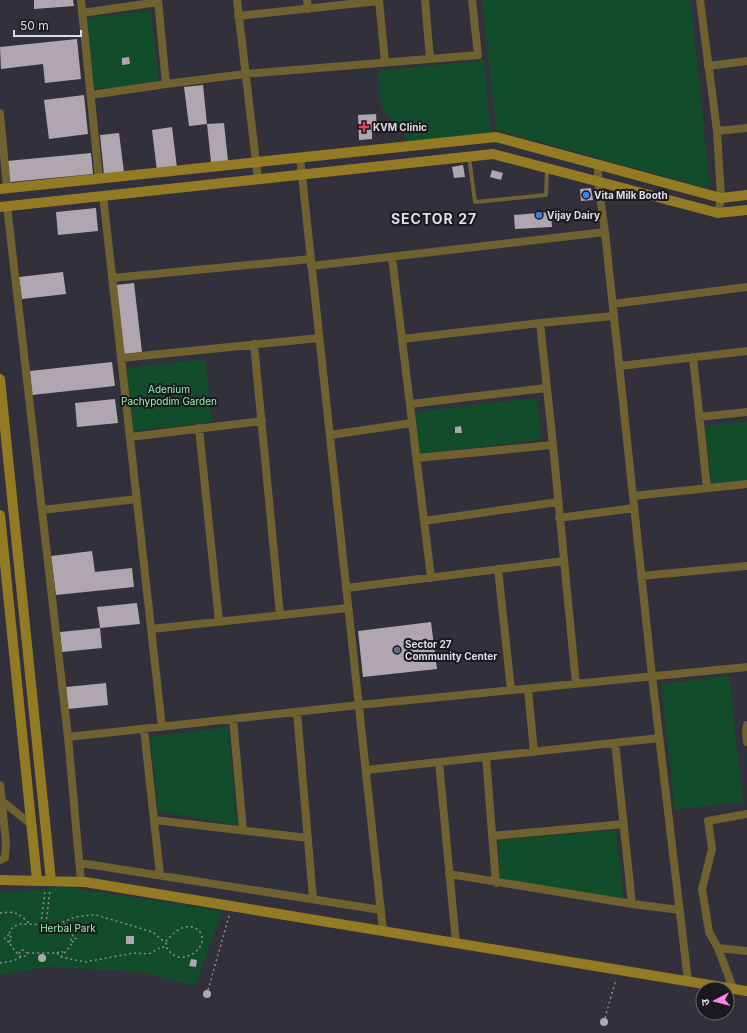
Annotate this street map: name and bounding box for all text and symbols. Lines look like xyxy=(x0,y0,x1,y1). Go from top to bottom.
scale bar xyxy=(14,12,81,38)
text: 50 m xyxy=(20,18,49,33)
marker: KVM Clinic xyxy=(358,121,370,133)
place label: KVM Clinic xyxy=(373,121,427,133)
place label: Vita Milk Booth xyxy=(594,189,668,201)
marker: Vita Milk Booth xyxy=(581,190,591,200)
place label: Vijay Dairy xyxy=(547,209,600,222)
district label: SECTOR 27 xyxy=(391,210,477,227)
marker: Vijay Dairy xyxy=(534,210,544,220)
park label: Adenium Pachypodim Garden xyxy=(121,383,217,407)
place label: Sector 27 Community Center xyxy=(405,638,497,663)
marker: Sector 27 Community Center xyxy=(392,645,402,655)
park label: Herbal Park xyxy=(40,922,96,934)
north arrow xyxy=(695,981,735,1021)
text: उ xyxy=(698,998,712,1006)

